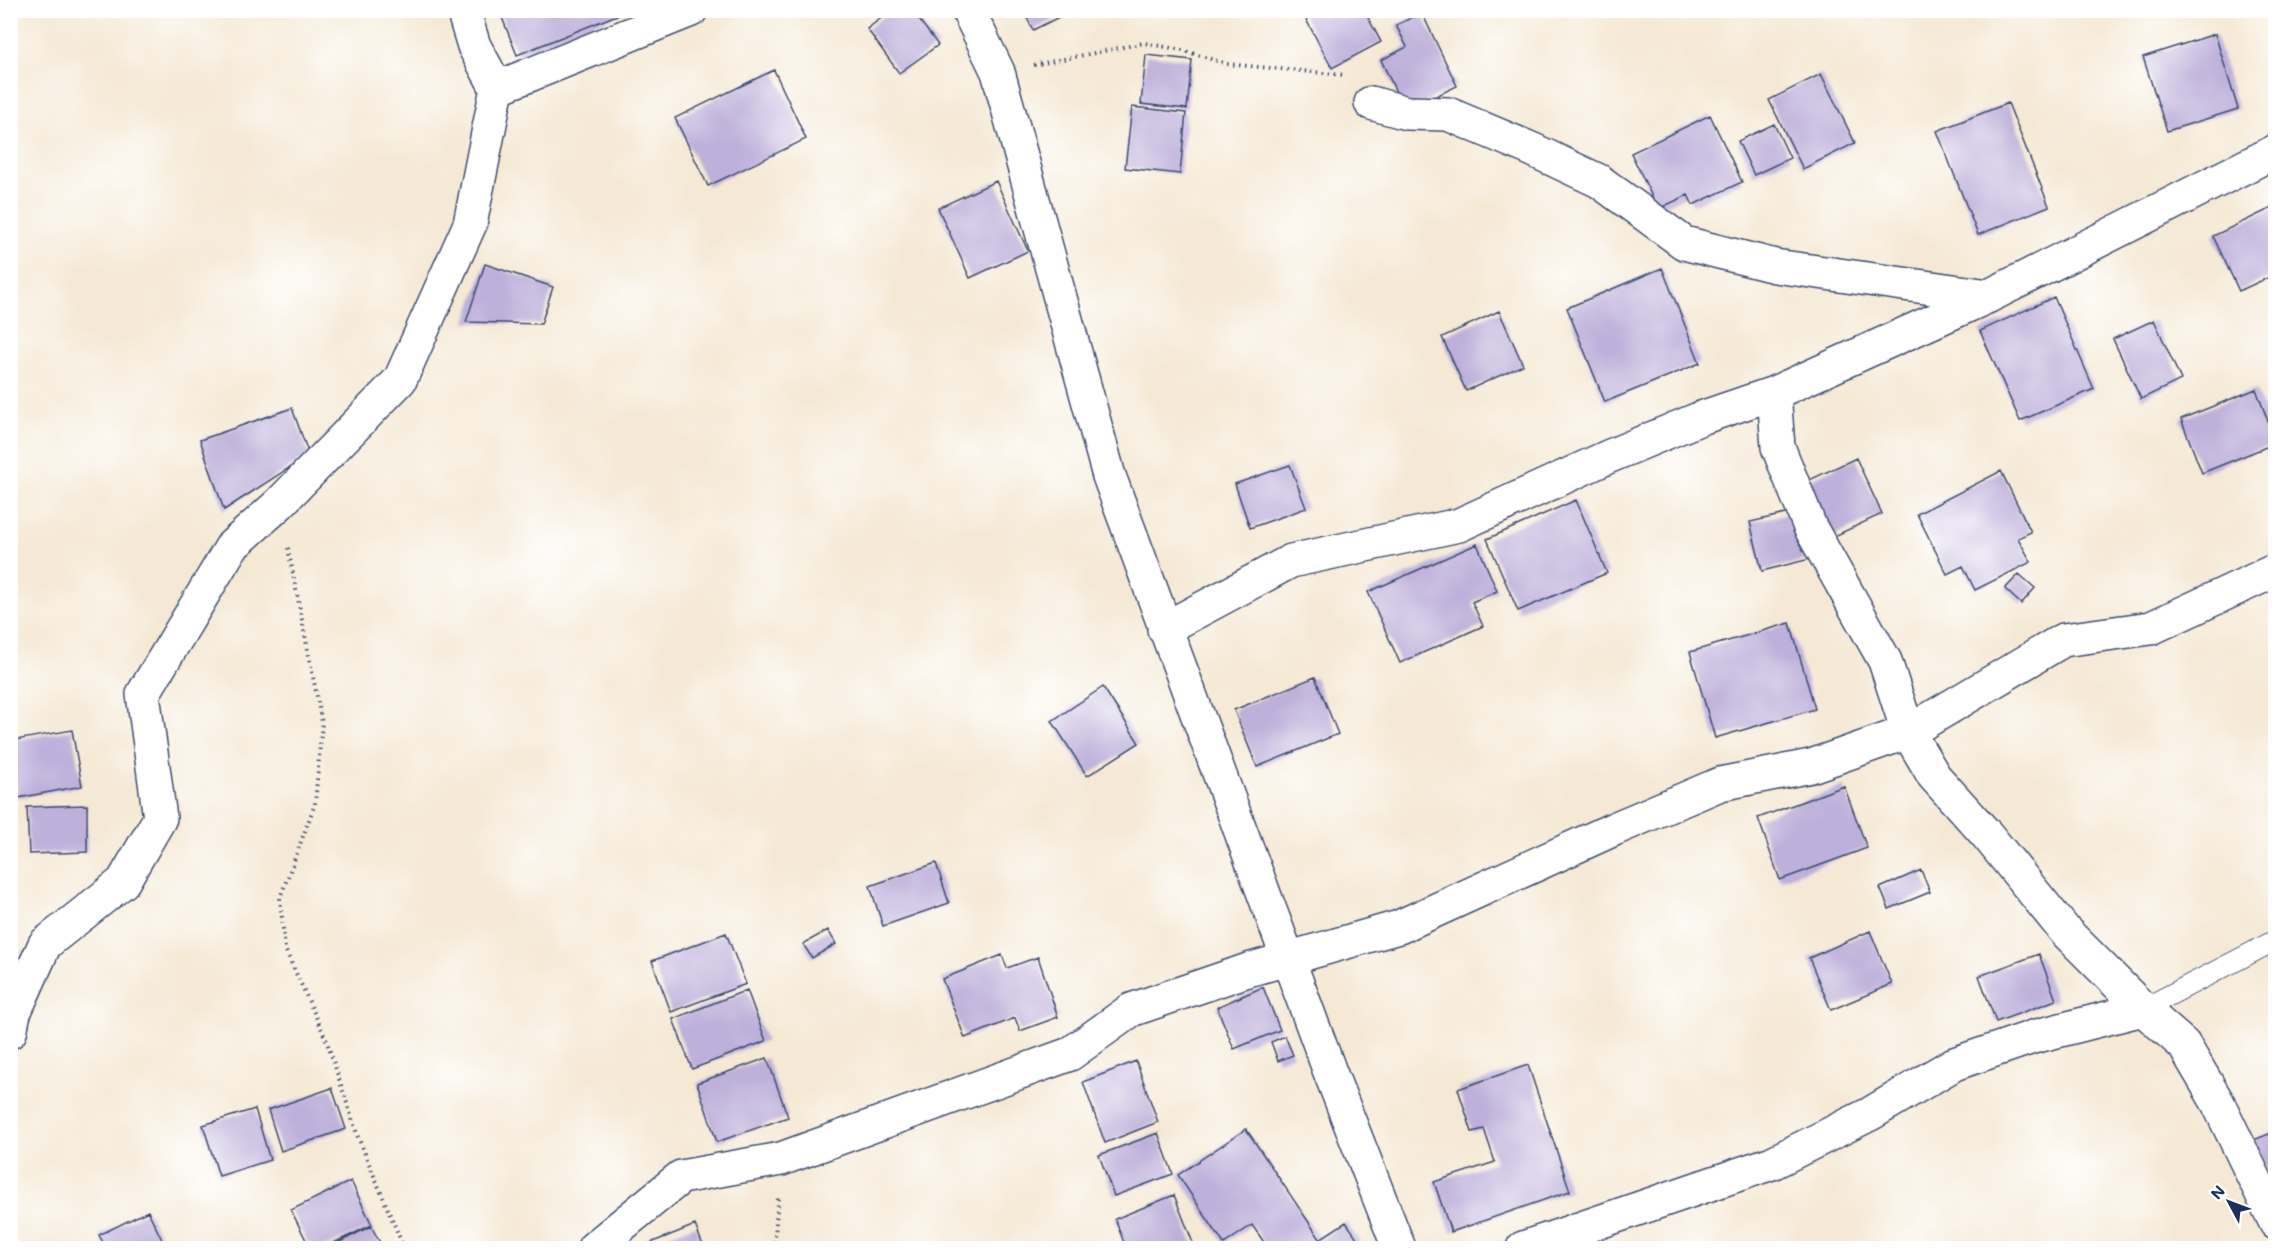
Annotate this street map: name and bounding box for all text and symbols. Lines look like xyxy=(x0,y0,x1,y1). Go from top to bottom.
north arrow xyxy=(2199,1172,2259,1232)
text: N xyxy=(2205,1180,2229,1203)

